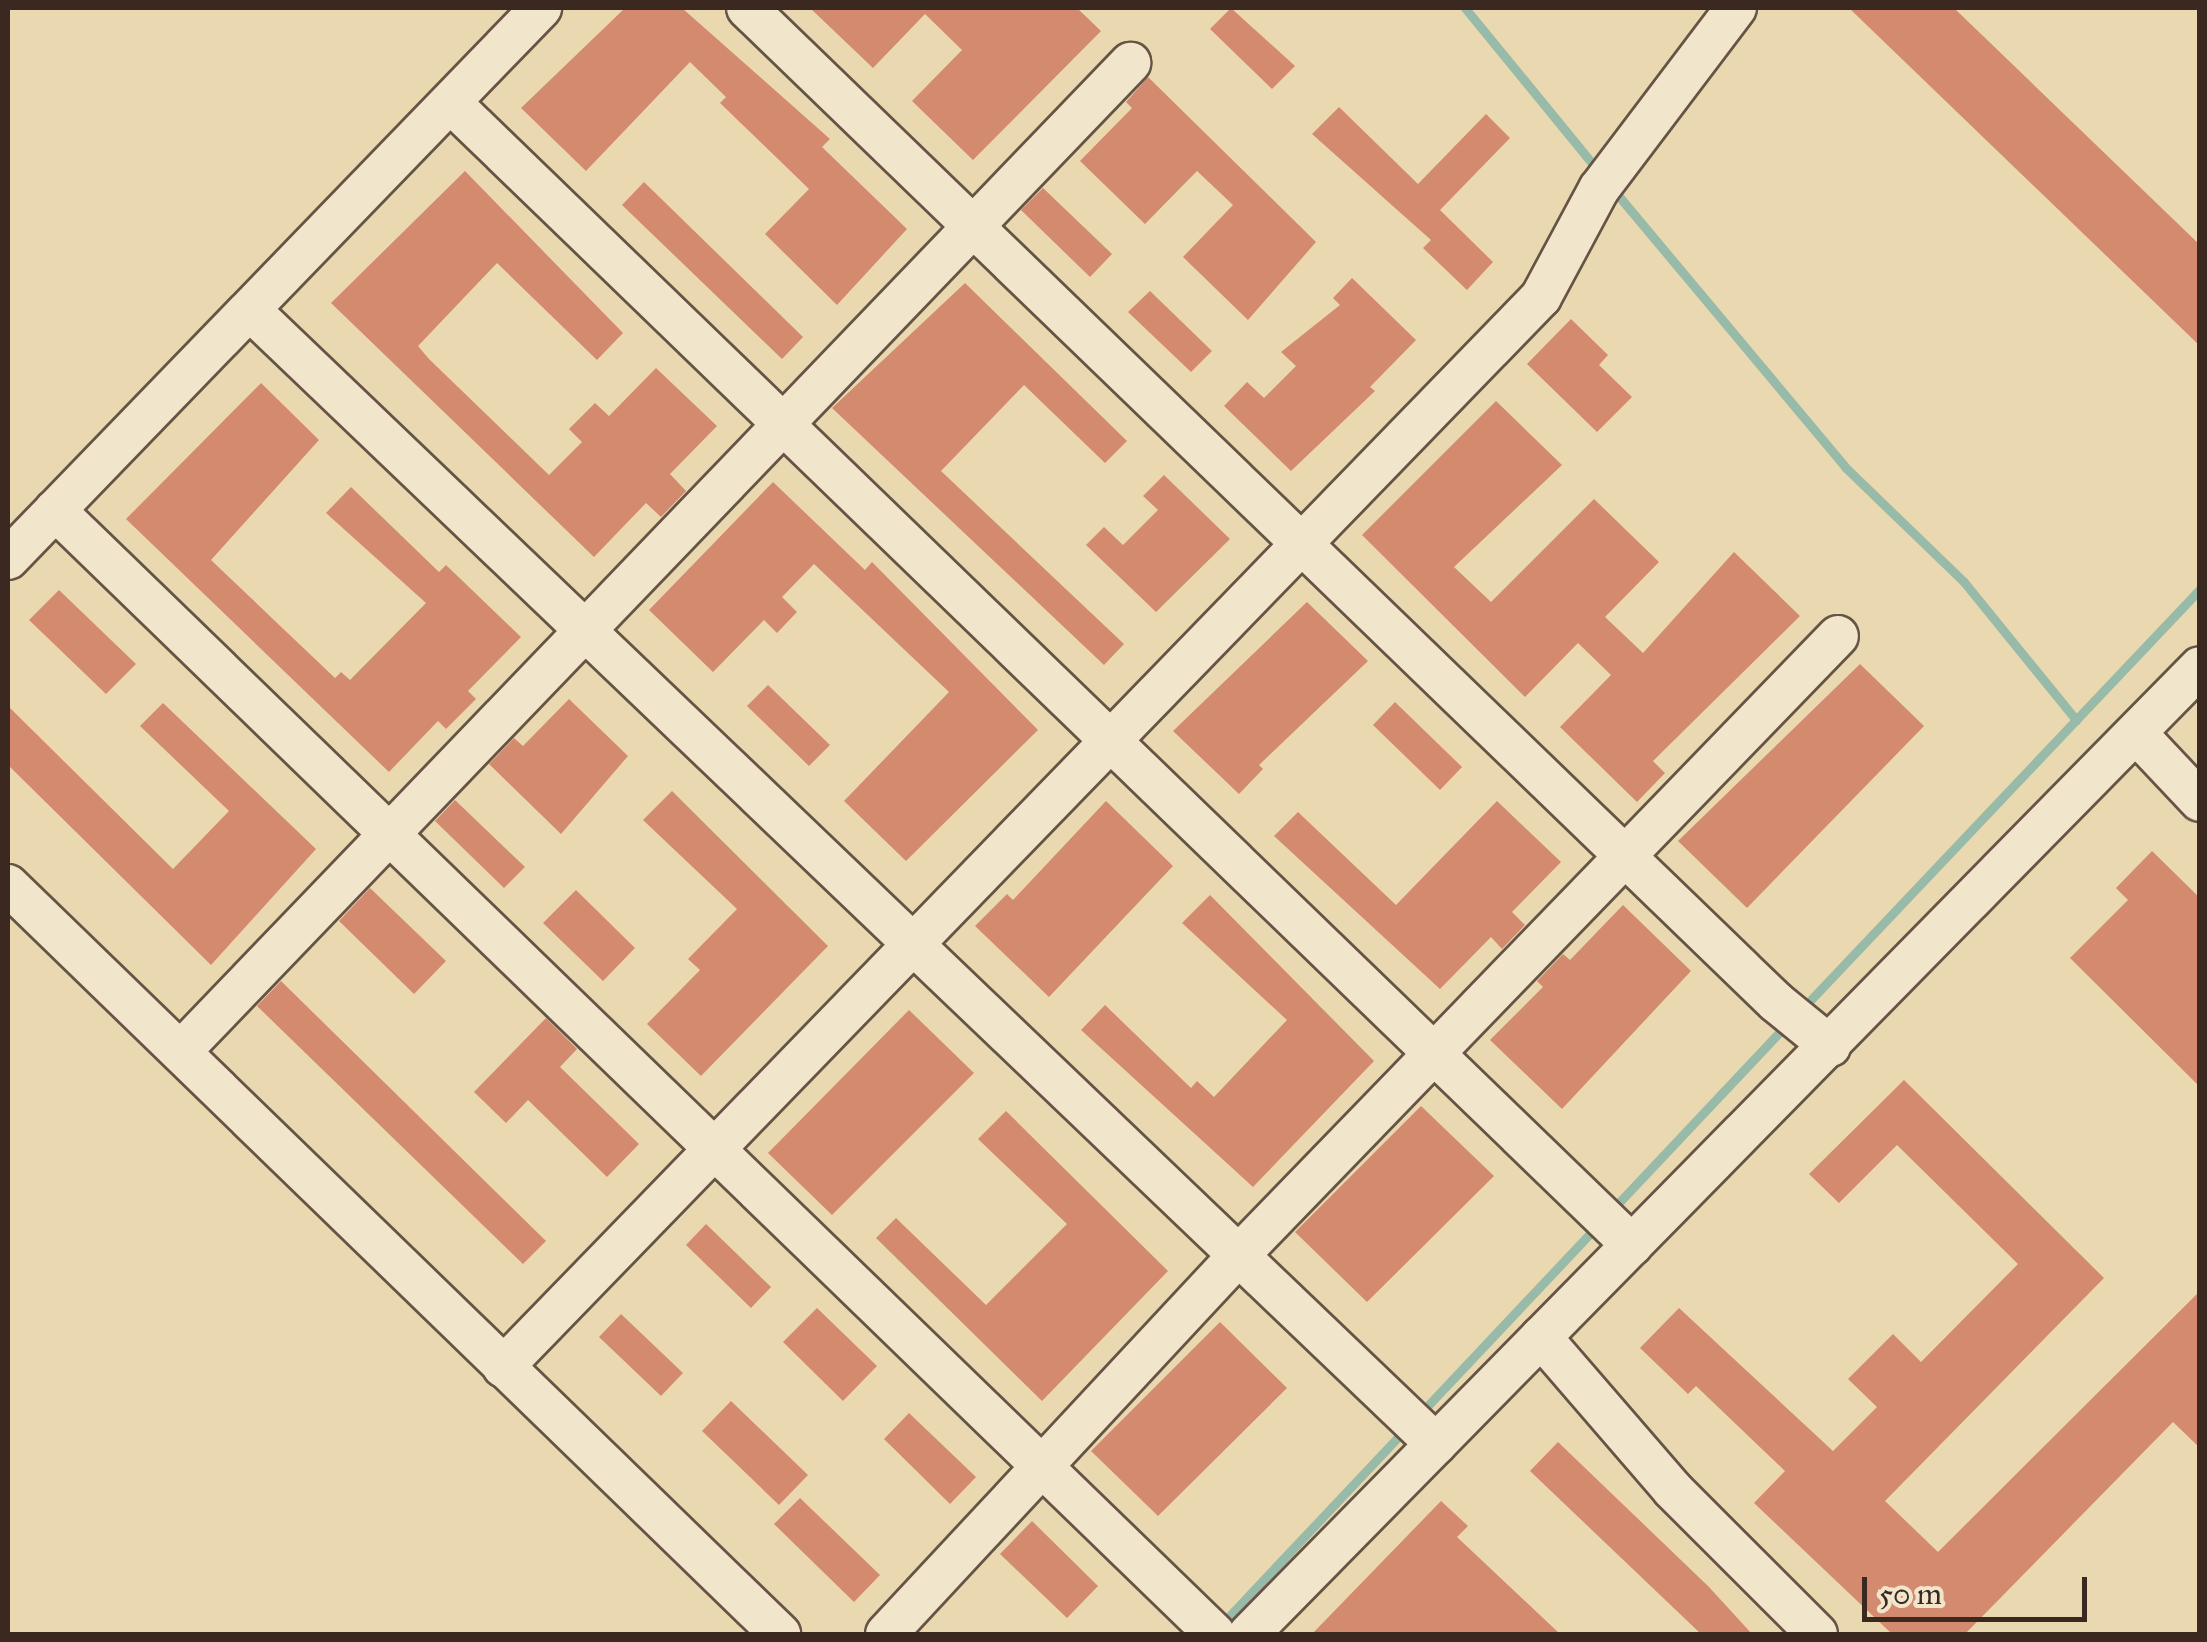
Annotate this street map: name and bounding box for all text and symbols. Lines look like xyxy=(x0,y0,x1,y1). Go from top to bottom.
scale bar xyxy=(1867,1557,2092,1619)
text: 50 m xyxy=(1879,1576,1942,1612)

